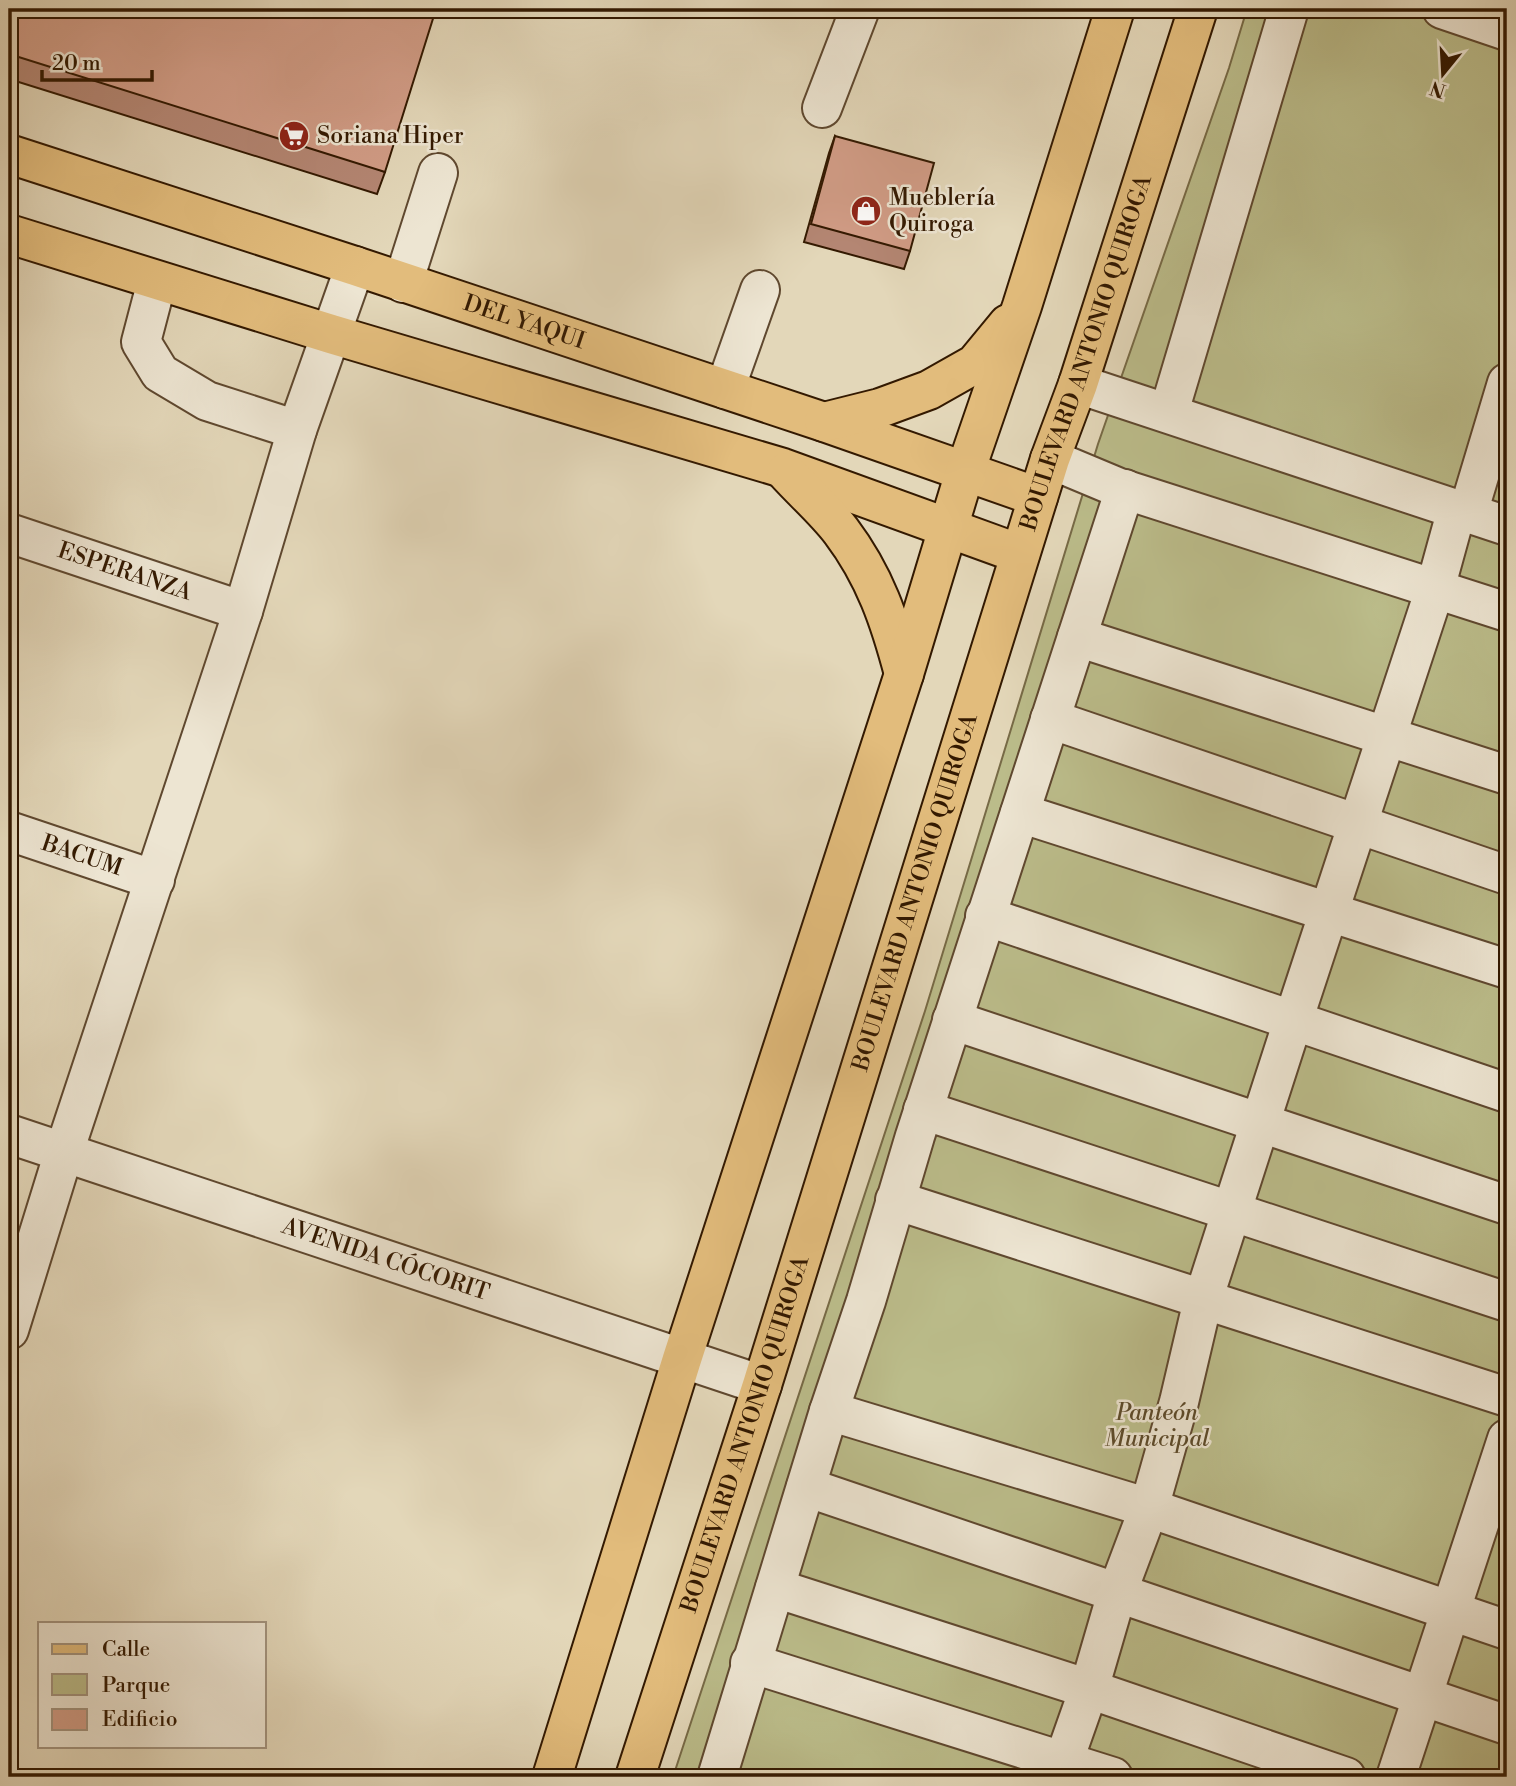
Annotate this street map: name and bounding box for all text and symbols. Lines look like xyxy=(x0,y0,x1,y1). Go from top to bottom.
scale bar xyxy=(42,38,152,82)
north arrow xyxy=(1408,38,1478,108)
text: 20 m xyxy=(52,51,101,77)
text: N xyxy=(1427,75,1449,103)
supermarket icon: Soriana Hiper xyxy=(277,119,311,153)
place label: Soriana Hiper xyxy=(317,122,464,150)
street label: BOULEVARD ANTONIO QUIROGA xyxy=(1014,170,1158,535)
place label: Mueblería Quiroga xyxy=(889,184,996,238)
shop icon: Mueblería Quiroga xyxy=(849,194,883,228)
street label: DEL YAQUI xyxy=(460,289,589,356)
street label: ESPERANZA xyxy=(54,536,197,607)
street label: BOULEVARD ANTONIO QUIROGA xyxy=(846,709,984,1076)
street label: BACUM xyxy=(37,829,127,882)
street label: AVENIDA CÓCORIT xyxy=(277,1212,493,1307)
street label: BOULEVARD ANTONIO QUIROGA xyxy=(675,1251,816,1617)
park label: Panteón Municipal xyxy=(1105,1399,1210,1453)
legend xyxy=(38,1622,266,1748)
text: Calle xyxy=(102,1637,150,1663)
text: Parque xyxy=(102,1673,170,1699)
text: Edificio xyxy=(102,1707,178,1733)

